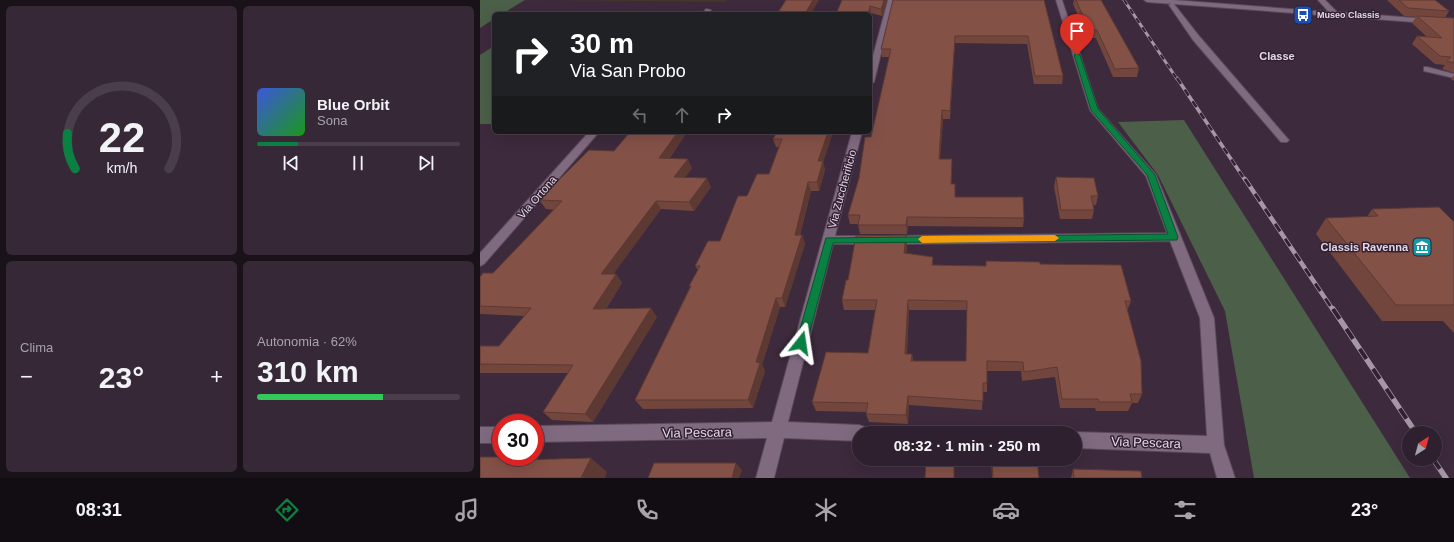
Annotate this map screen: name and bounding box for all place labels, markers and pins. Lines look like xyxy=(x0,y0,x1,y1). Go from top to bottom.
bus stop icon: Museo Classis xyxy=(1292,4,1314,26)
place label: Museo Classis xyxy=(1317,10,1380,20)
pin xyxy=(1060,14,1094,55)
museum icon: Classis Ravenna xyxy=(1411,236,1433,258)
place label: Classis Ravenna xyxy=(1321,241,1409,253)

